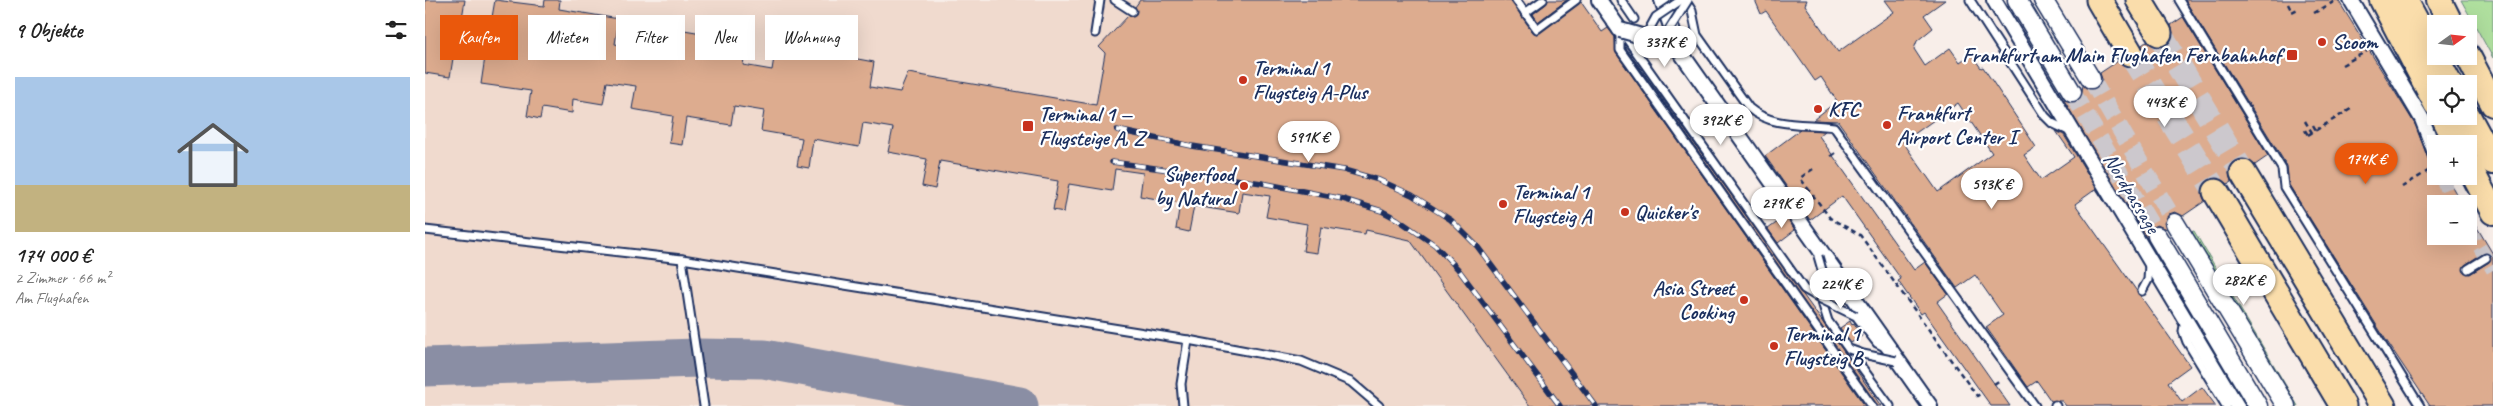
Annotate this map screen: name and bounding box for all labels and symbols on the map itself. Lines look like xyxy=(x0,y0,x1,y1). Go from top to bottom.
north arrow xyxy=(2427,15,2477,65)
pin: 337K € xyxy=(1624,26,1706,68)
place label: Scoom xyxy=(2332,29,2379,55)
marker: Scoom xyxy=(2316,36,2328,48)
place label: Frankfurt am Main Flughafen Fernbahnhof xyxy=(1962,42,2286,68)
marker: Frankfurt am Main Flughafen Fernbahnhof xyxy=(2285,48,2299,62)
place label: Terminal 1 Flugsteig A-Plus xyxy=(1253,55,1370,105)
marker: Terminal 1 Flugsteig A-Plus xyxy=(1237,74,1249,86)
pin: 443K € xyxy=(2124,86,2206,128)
place label: KFC xyxy=(1828,96,1862,122)
place label: Frankfurt Airport Center I xyxy=(1897,100,2021,150)
place label: Terminal 1 — Flugsteige A, Z xyxy=(1039,101,1148,151)
marker: KFC xyxy=(1812,103,1824,115)
pin: 392K € xyxy=(1680,104,1762,146)
marker: Terminal 1 — Flugsteige A, Z xyxy=(1021,119,1035,133)
marker: Frankfurt Airport Center I xyxy=(1881,119,1893,131)
pin: 591K € xyxy=(1268,120,1350,163)
pin: 174K € xyxy=(2325,142,2407,185)
street label: Nordpassage xyxy=(2098,148,2167,240)
place label: Superfood by Natural xyxy=(1155,161,1238,212)
pin: 593K € xyxy=(1951,168,2033,210)
place label: Terminal 1 Flugsteig A xyxy=(1513,179,1593,229)
marker: Superfood by Natural xyxy=(1238,180,1250,192)
pin: 279K € xyxy=(1741,186,1823,229)
marker: Terminal 1 Flugsteig A xyxy=(1497,198,1509,210)
place label: Quicker's xyxy=(1635,199,1700,225)
marker: Quicker's xyxy=(1619,206,1631,218)
pin: 282K € xyxy=(2203,264,2285,306)
pin: 224K € xyxy=(1800,268,1882,310)
place label: Asia Street Cooking xyxy=(1652,275,1736,325)
marker: Asia Street Cooking xyxy=(1738,294,1750,306)
place label: Terminal 1 Flugsteig B xyxy=(1784,321,1865,371)
marker: Terminal 1 Flugsteig B xyxy=(1768,340,1780,352)

